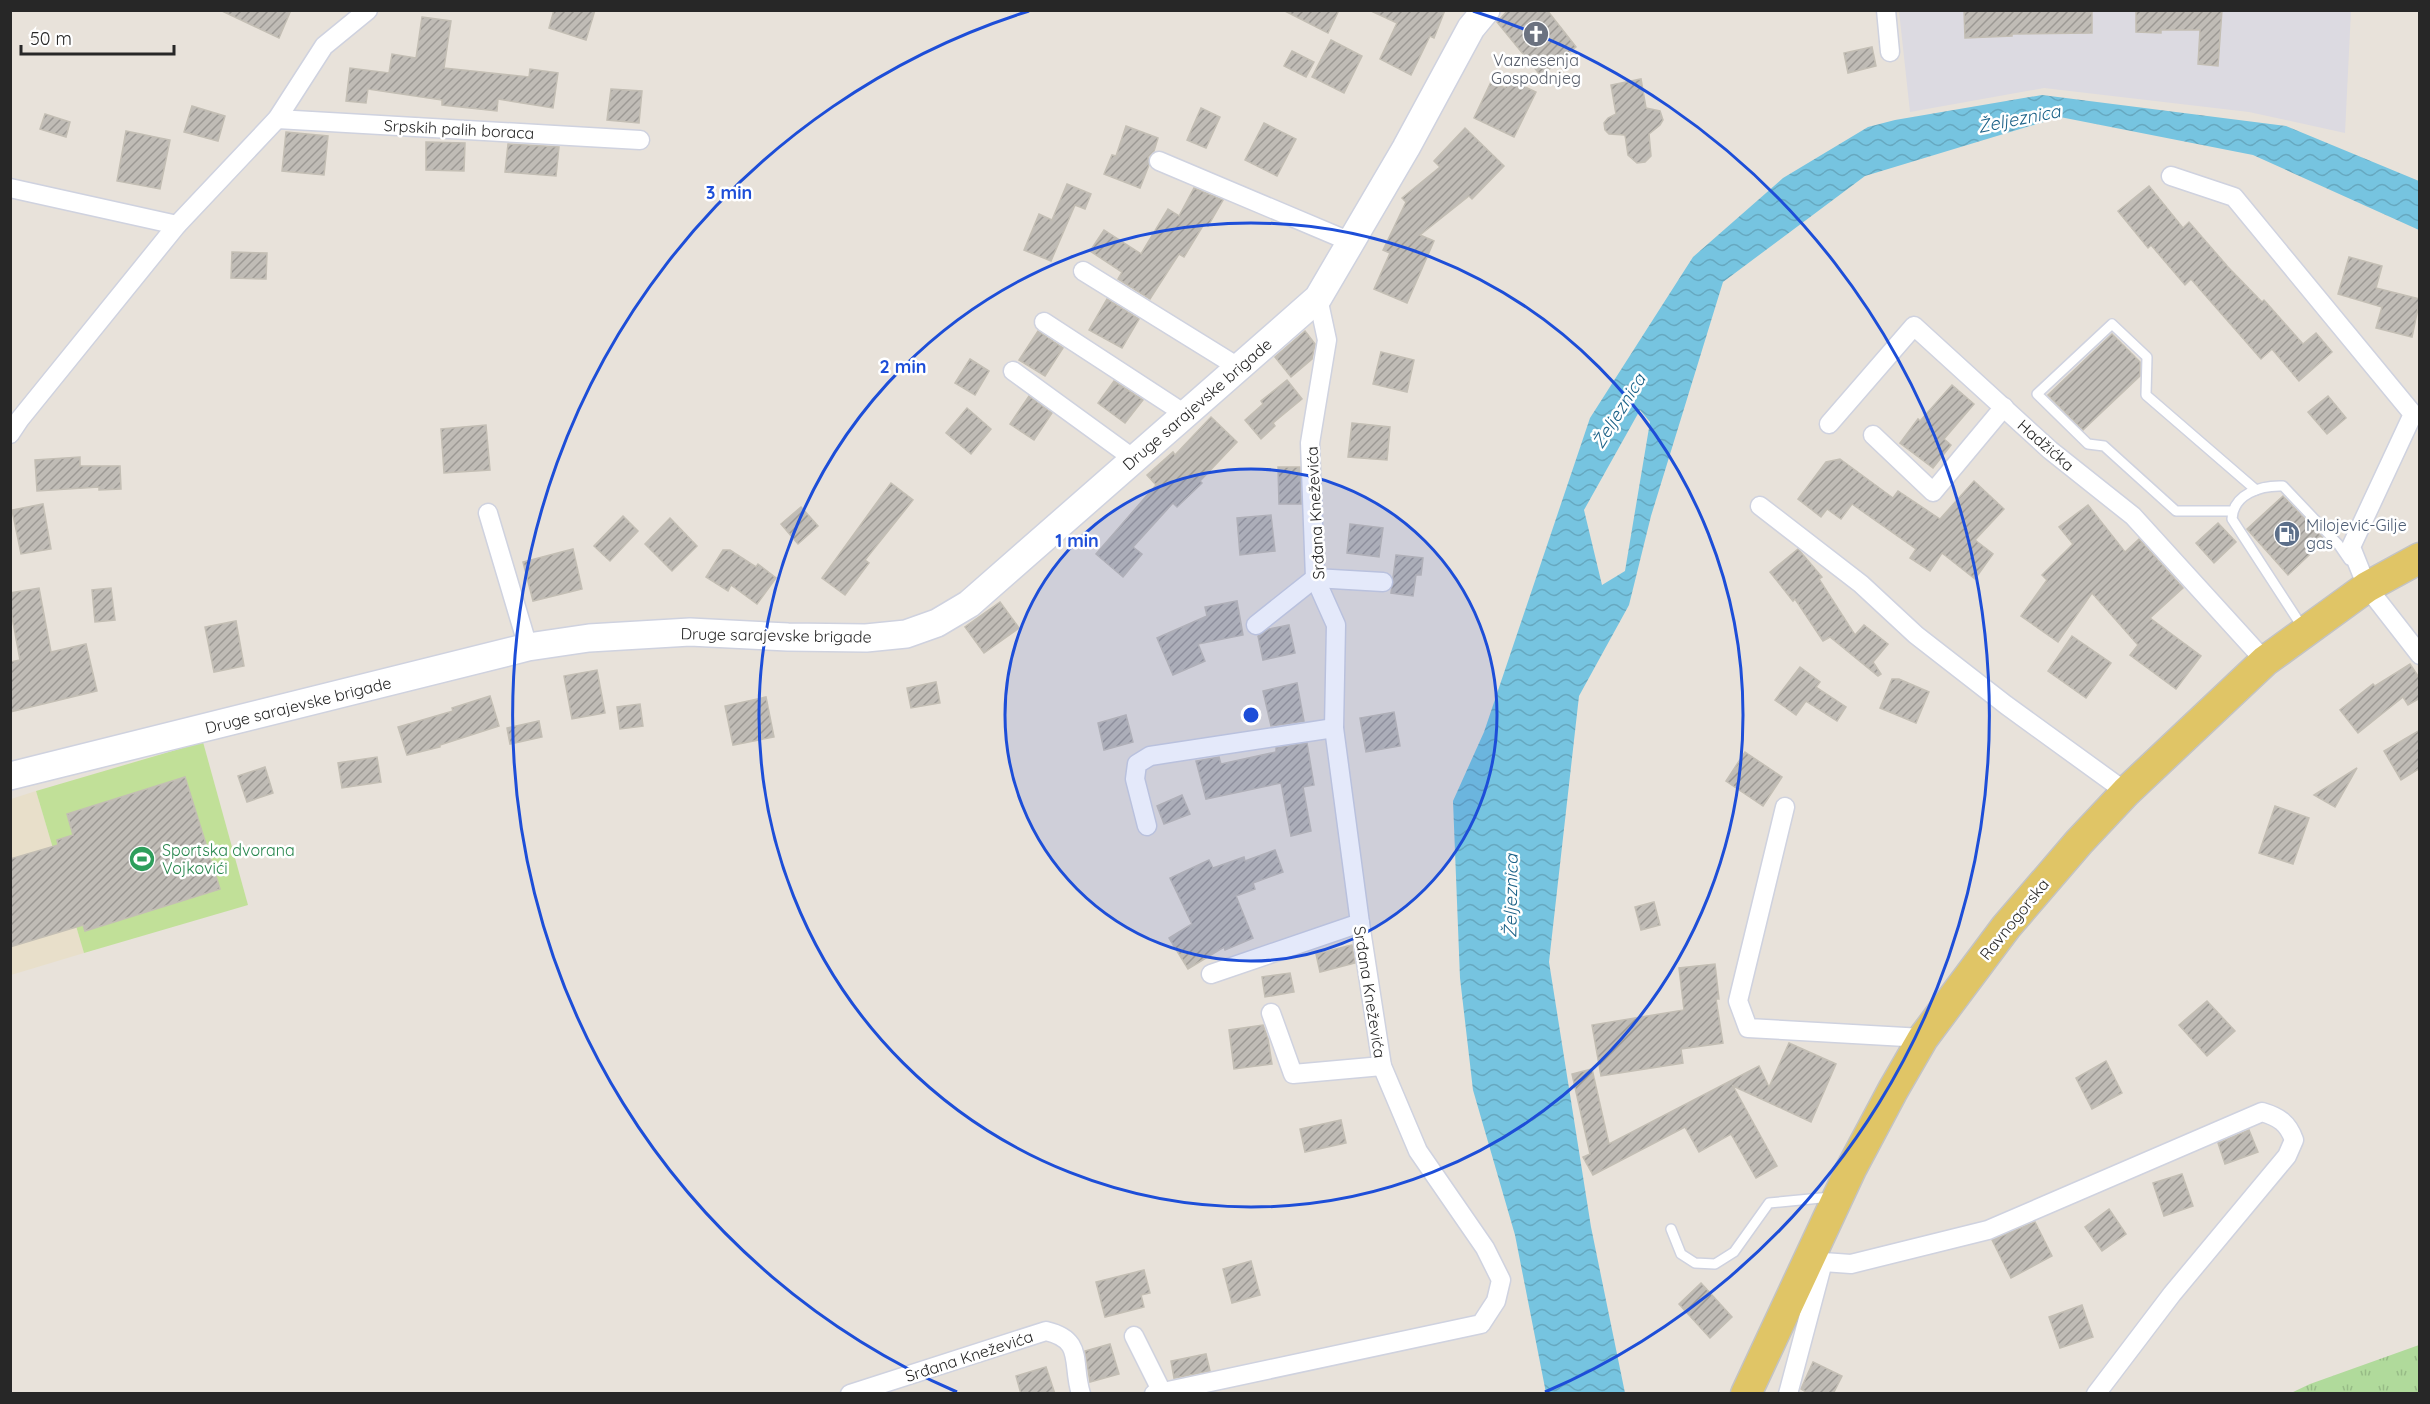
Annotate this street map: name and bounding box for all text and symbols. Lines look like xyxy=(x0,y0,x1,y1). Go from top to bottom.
scale bar xyxy=(21,18,174,56)
church icon: Vaznesenja Gospodnjeg xyxy=(1521,19,1551,49)
text: 50 m xyxy=(30,27,72,50)
place label: Vaznesenja Gospodnjeg xyxy=(1491,50,1581,88)
water label: Željeznica xyxy=(1976,99,2063,138)
street label: Srpskih palih boraca xyxy=(383,115,535,143)
text: 3 min xyxy=(706,181,752,204)
street label: Druge sarajevske brigade xyxy=(1118,334,1276,474)
text: 2 min xyxy=(880,355,926,378)
water label: Željeznica xyxy=(1587,368,1651,452)
street label: Hadžićka xyxy=(2014,415,2078,475)
street label: Srđana Kneževića xyxy=(1302,446,1328,580)
place label: Milojević-Gilje gas xyxy=(2306,515,2407,553)
fuel station icon: Milojević-Gilje gas xyxy=(2272,519,2302,549)
text: 1 min xyxy=(1055,529,1099,552)
street label: Druge sarajevske brigade xyxy=(680,623,872,647)
street label: Druge sarajevske brigade xyxy=(203,672,393,738)
centre of rings xyxy=(1241,705,1261,725)
place label: Sportska dvorana Vojkovići xyxy=(162,840,295,878)
sports icon: Sportska dvorana Vojkovići xyxy=(127,844,157,874)
water label: Željeznica xyxy=(1498,853,1523,938)
street label: Ravnogorska xyxy=(1975,874,2053,964)
street label: Srđana Kneževića xyxy=(1350,925,1390,1059)
street label: Srđana Kneževića xyxy=(903,1326,1035,1386)

